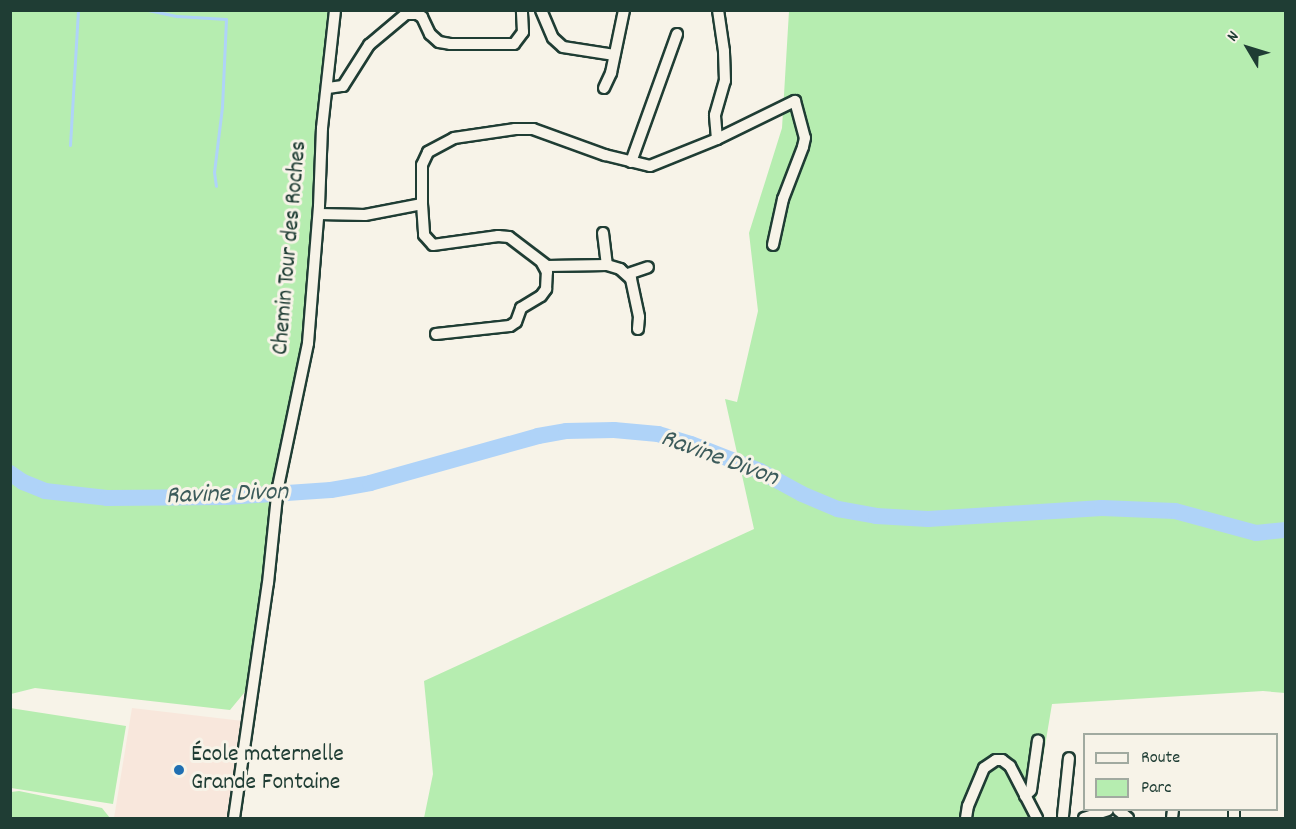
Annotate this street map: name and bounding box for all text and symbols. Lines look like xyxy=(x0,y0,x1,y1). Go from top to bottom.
north arrow xyxy=(1218,18,1278,78)
text: N xyxy=(1222,26,1245,47)
street label: Chemin Tour des Roches xyxy=(267,140,315,356)
water label: Ravine Divon xyxy=(656,423,782,495)
water label: Ravine Divon xyxy=(165,477,289,513)
legend xyxy=(1083,733,1278,811)
place label: École maternelle Grande Fontaine xyxy=(191,742,344,798)
text: Route xyxy=(1141,746,1180,771)
marker: École maternelle Grande Fontaine xyxy=(172,763,186,777)
text: Parc xyxy=(1141,776,1172,801)

